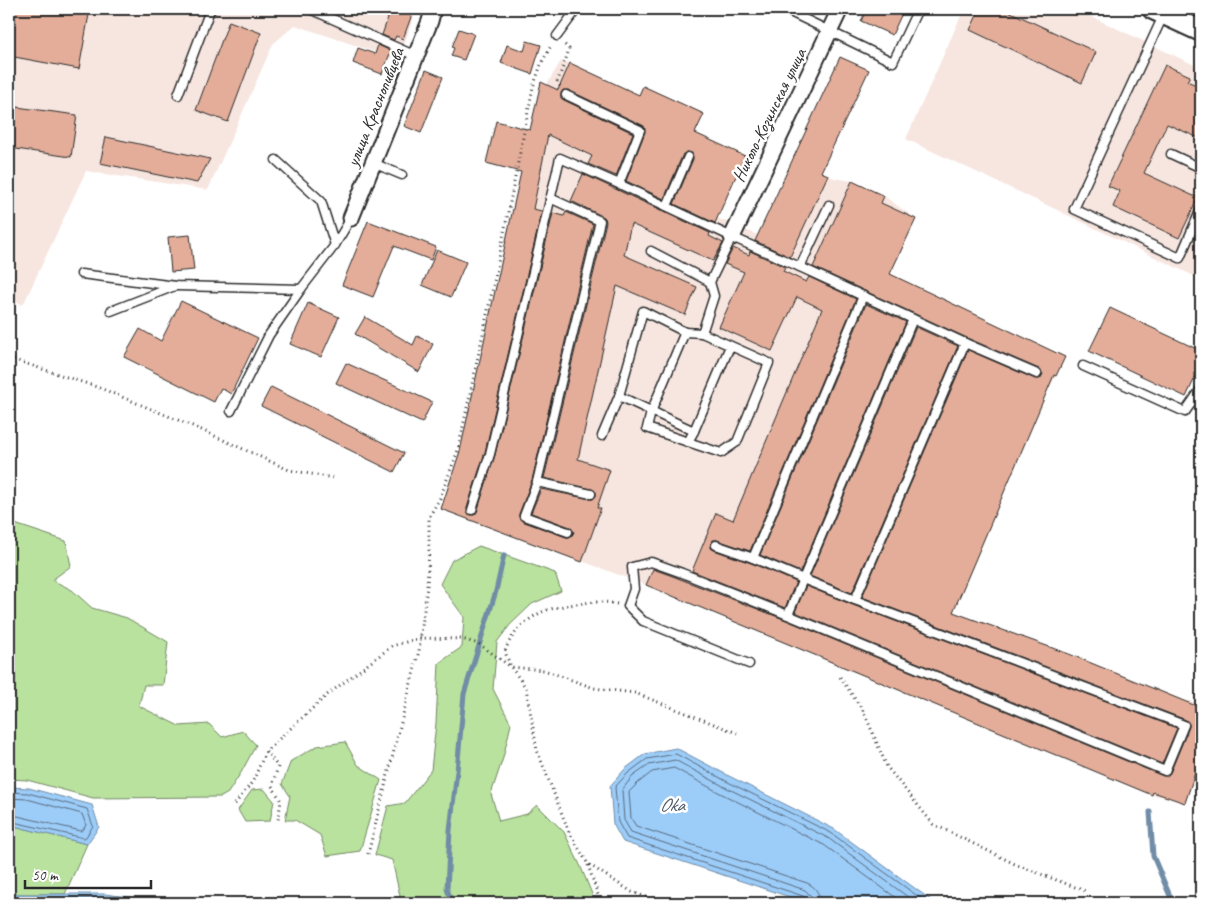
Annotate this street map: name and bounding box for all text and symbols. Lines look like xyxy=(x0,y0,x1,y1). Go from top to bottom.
street label: улица Краснопивцева xyxy=(341,43,409,170)
street label: Николо-Козинская улица xyxy=(727,44,812,186)
water label: Oka xyxy=(660,793,686,817)
scale bar xyxy=(25,857,151,889)
text: 50 m xyxy=(32,866,59,885)

